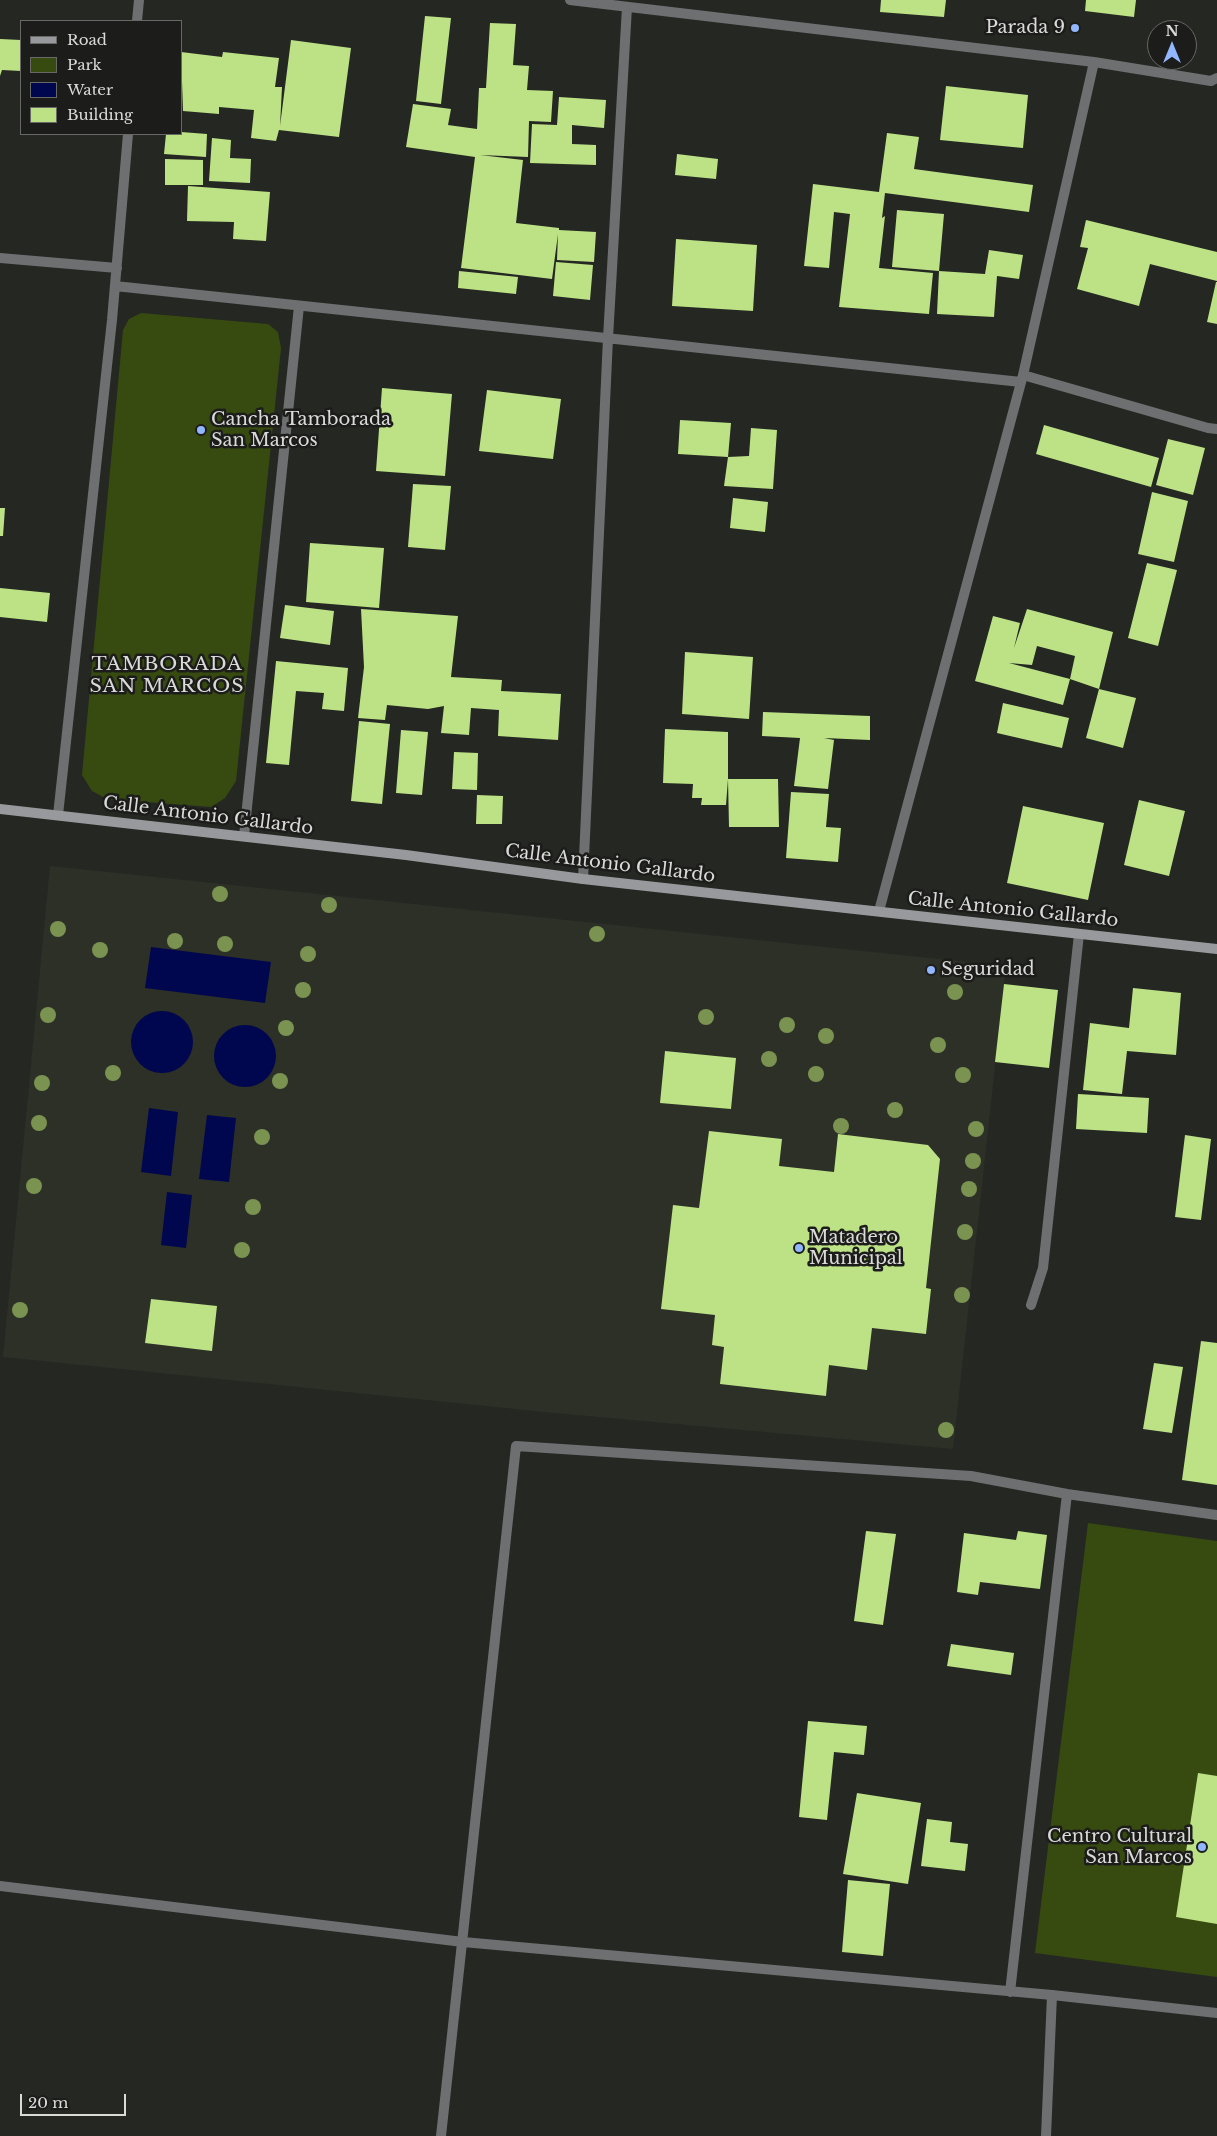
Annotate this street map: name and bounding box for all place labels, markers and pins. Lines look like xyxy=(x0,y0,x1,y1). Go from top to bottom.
place label: Parada 9 xyxy=(985,17,1065,39)
marker: Parada 9 xyxy=(1069,22,1081,34)
place label: Cancha Tamborada San Marcos xyxy=(211,409,391,452)
marker: Cancha Tamborada San Marcos xyxy=(195,424,207,436)
place label: Seguridad xyxy=(941,959,1035,981)
marker: Seguridad xyxy=(925,964,937,976)
place label: Matadero Municipal xyxy=(809,1227,903,1270)
marker: Matadero Municipal xyxy=(793,1242,805,1254)
place label: Centro Cultural San Marcos xyxy=(1047,1826,1192,1868)
marker: Centro Cultural San Marcos xyxy=(1196,1841,1208,1853)

